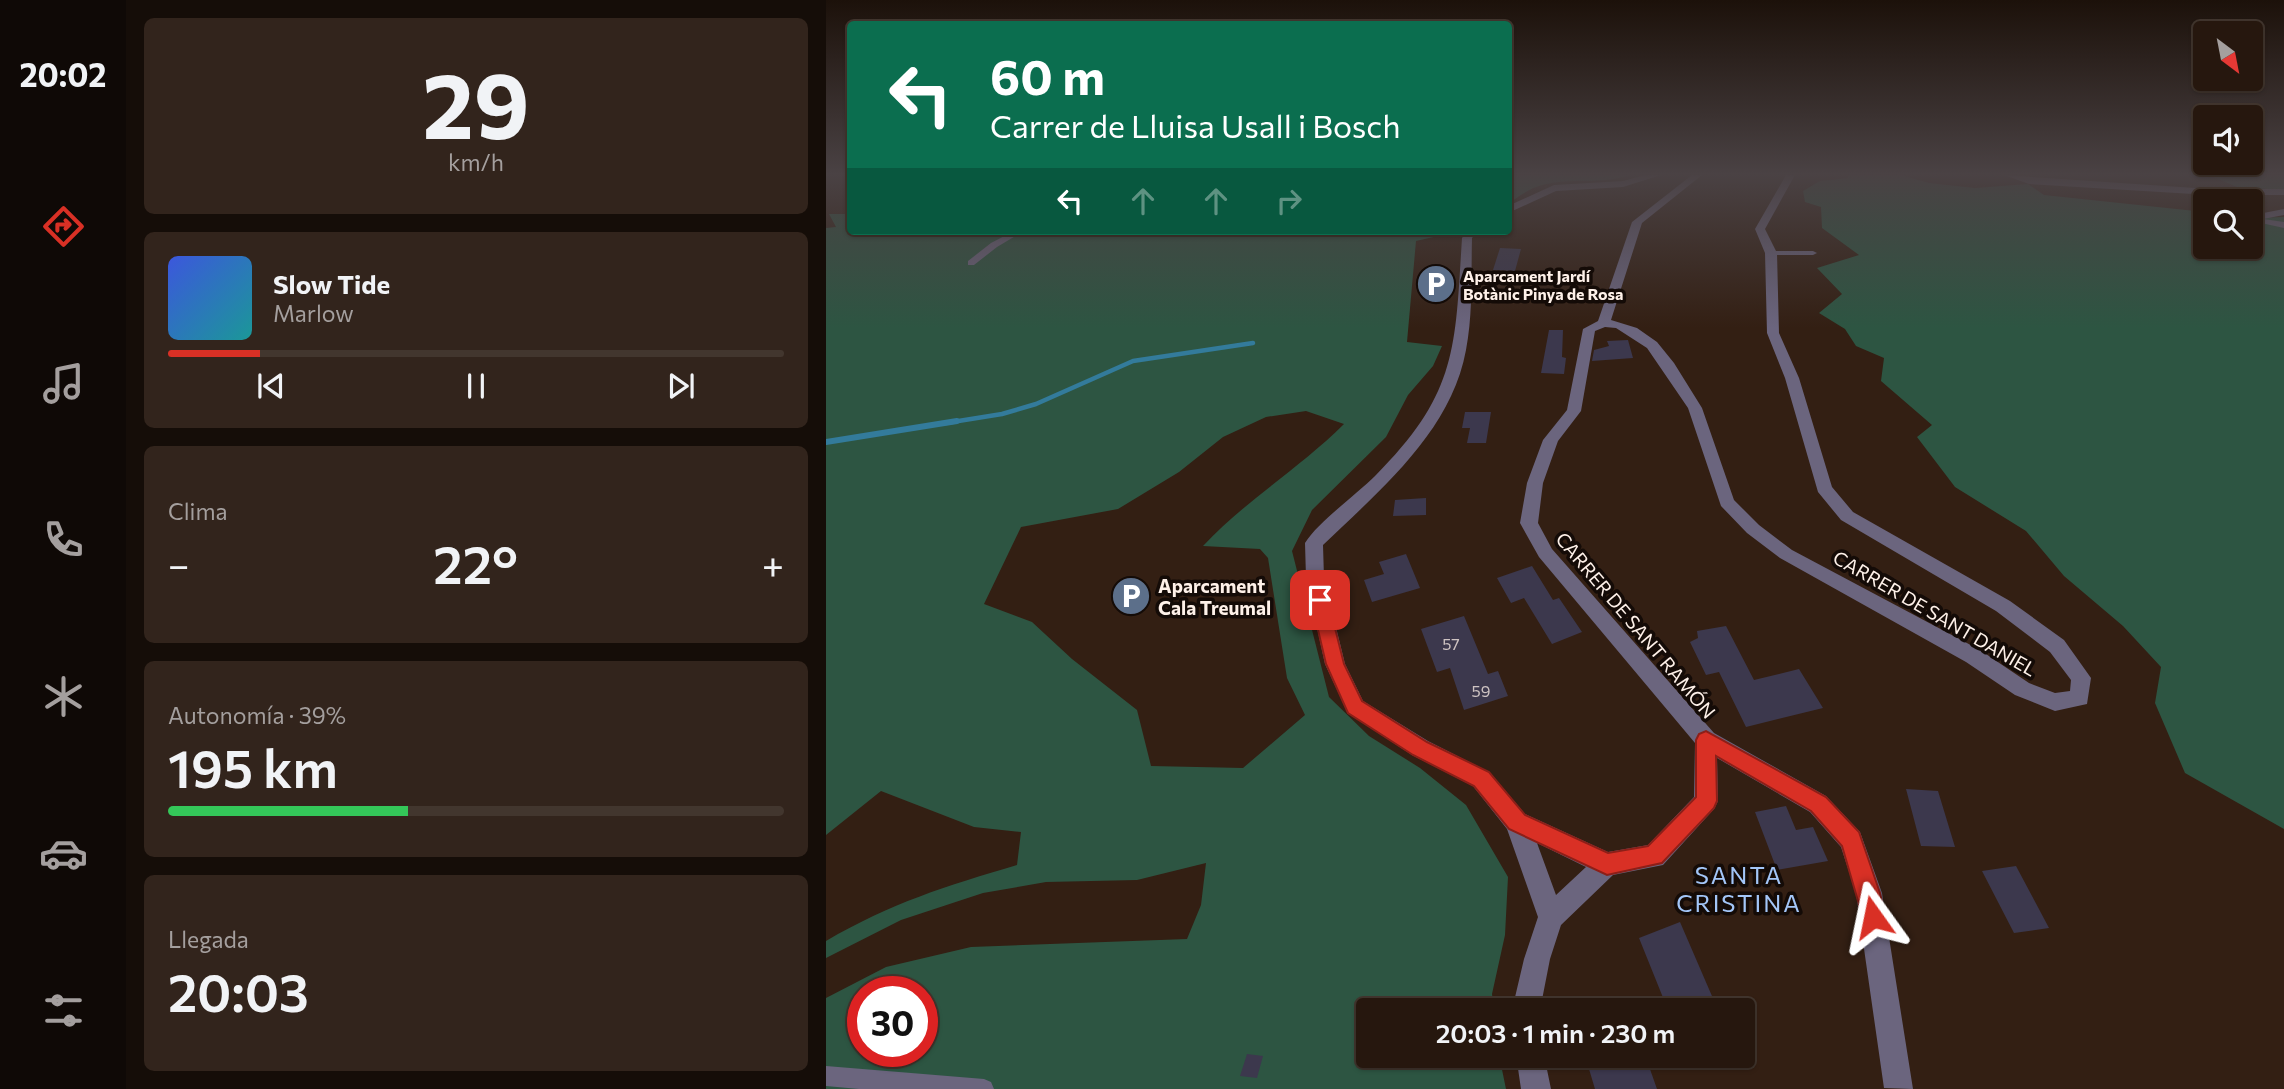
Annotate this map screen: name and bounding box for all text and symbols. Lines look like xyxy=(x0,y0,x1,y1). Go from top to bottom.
north arrow xyxy=(2193,21,2263,91)
map controls xyxy=(2193,21,2263,259)
text: 60 m xyxy=(990,45,1105,105)
text: 29 xyxy=(422,46,530,158)
icon: left xyxy=(875,49,966,140)
text: 20:02 xyxy=(19,54,107,94)
text: Carrer de Lluisa Usall i Bosch xyxy=(990,105,1401,145)
button: sound xyxy=(2193,105,2263,175)
text: km/h xyxy=(448,148,504,176)
icon: left xyxy=(1051,182,1089,220)
icon: ahead xyxy=(1124,182,1162,220)
icon: ahead xyxy=(1197,182,1235,220)
icon: right xyxy=(1270,182,1308,220)
button: search xyxy=(2193,189,2263,259)
icon: directions xyxy=(39,202,88,251)
parking icon: Aparcament Jardí Botànic Pinya de Rosa xyxy=(1415,263,1457,305)
place label: Aparcament Jardí Botànic Pinya de Rosa xyxy=(1463,266,1623,303)
text: Slow Tide xyxy=(273,268,390,299)
text: Marlow xyxy=(273,299,354,327)
icon: music xyxy=(39,359,88,408)
icon: previous xyxy=(252,367,290,405)
icon: pause xyxy=(457,367,495,405)
icon: next xyxy=(662,367,700,405)
text: Clima xyxy=(168,497,228,525)
icon: phone xyxy=(39,515,88,564)
street label: CARRER DE SANT RAMÓN xyxy=(1551,527,1721,723)
text: 22° xyxy=(433,531,518,595)
text: − xyxy=(168,540,190,587)
text: + xyxy=(762,540,784,587)
street label: CARRER DE SANT DANIEL xyxy=(1829,545,2041,681)
pin xyxy=(1290,570,1350,630)
place label: Aparcament Cala Treumal xyxy=(1158,574,1271,619)
parking icon: Aparcament Cala Treumal xyxy=(1110,575,1152,617)
icon: arrive xyxy=(1301,581,1339,619)
house number: 57 xyxy=(1442,634,1460,653)
icon: climate xyxy=(39,672,88,721)
house number: 59 xyxy=(1472,681,1490,700)
text: Autonomía · 39% xyxy=(168,701,346,729)
text: 195 km xyxy=(168,735,338,799)
icon: car xyxy=(39,829,88,878)
district label: SANTA CRISTINA xyxy=(1676,860,1802,917)
position arrow xyxy=(1836,880,1910,954)
text: Llegada xyxy=(168,925,249,953)
text: 20:03 xyxy=(168,959,309,1023)
speed limit sign: 30 xyxy=(847,976,938,1067)
icon: filters xyxy=(39,986,88,1035)
text: 20:03 · 1 min · 230 m xyxy=(1436,1017,1675,1048)

